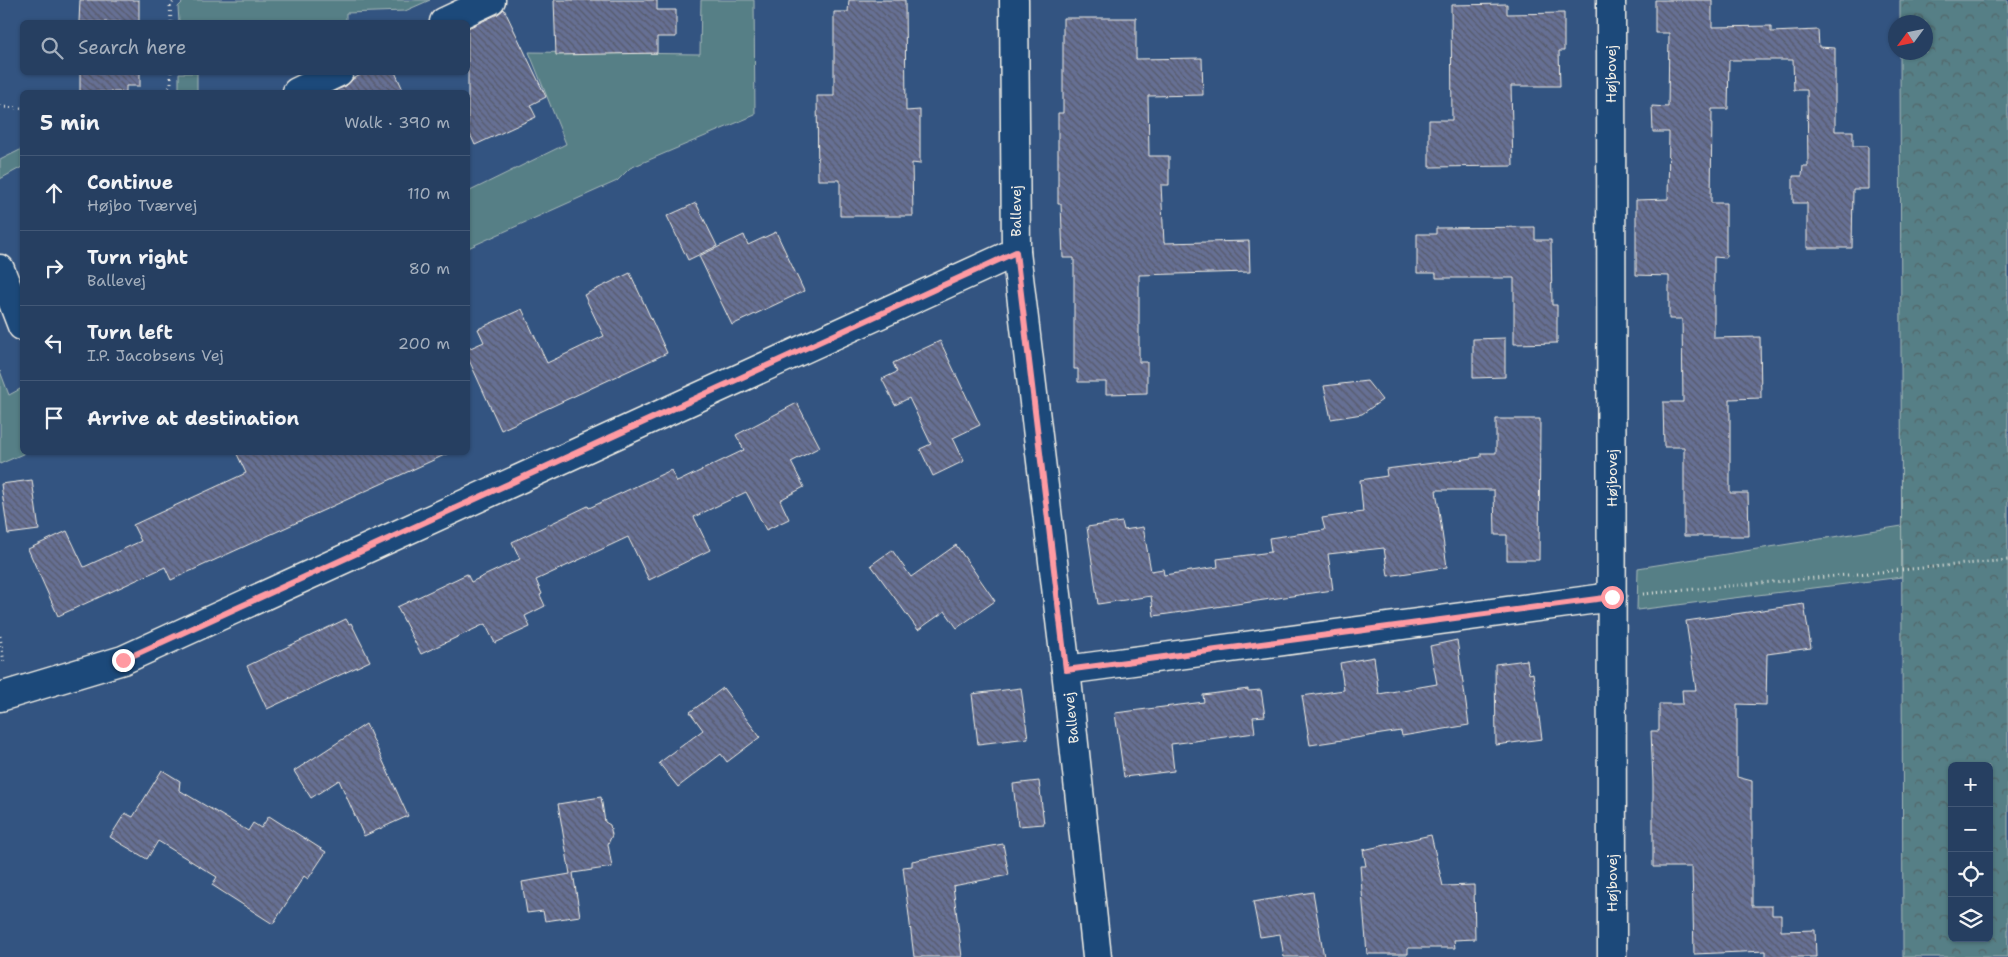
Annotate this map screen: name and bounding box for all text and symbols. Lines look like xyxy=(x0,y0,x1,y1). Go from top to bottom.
north arrow xyxy=(1888,15,1933,60)
search box xyxy=(20,20,470,75)
icon: search xyxy=(38,34,66,62)
text: Search here xyxy=(78,35,187,60)
street label: Højbovej xyxy=(1602,45,1620,103)
text: 5 min xyxy=(40,109,100,137)
text: Walk · 390 m xyxy=(344,112,450,133)
text: Continue xyxy=(87,170,173,195)
icon: ahead xyxy=(40,179,68,207)
text: 110 m xyxy=(407,183,450,204)
street label: Ballevej xyxy=(1007,185,1025,237)
text: Højbo Tværvej xyxy=(87,195,197,216)
text: Turn right xyxy=(87,245,188,270)
icon: right xyxy=(40,254,68,282)
text: 80 m xyxy=(409,258,450,279)
text: Ballevej xyxy=(87,270,146,291)
text: Turn left xyxy=(87,320,173,345)
icon: left xyxy=(40,329,68,357)
text: 200 m xyxy=(398,333,450,354)
text: I.P. Jacobsens Vej xyxy=(87,345,224,366)
icon: arrive xyxy=(40,404,68,432)
text: Arrive at destination xyxy=(87,406,299,431)
street label: Højbovej xyxy=(1603,449,1621,507)
route start xyxy=(1601,586,1624,609)
route end xyxy=(112,649,135,672)
street label: Ballevej xyxy=(1059,691,1083,745)
map controls xyxy=(1948,762,1993,942)
button: + xyxy=(1948,762,1993,807)
button: − xyxy=(1948,807,1993,852)
button: locate xyxy=(1948,852,1993,897)
street label: Højbovej xyxy=(1603,854,1621,912)
button: layers xyxy=(1948,897,1993,942)

